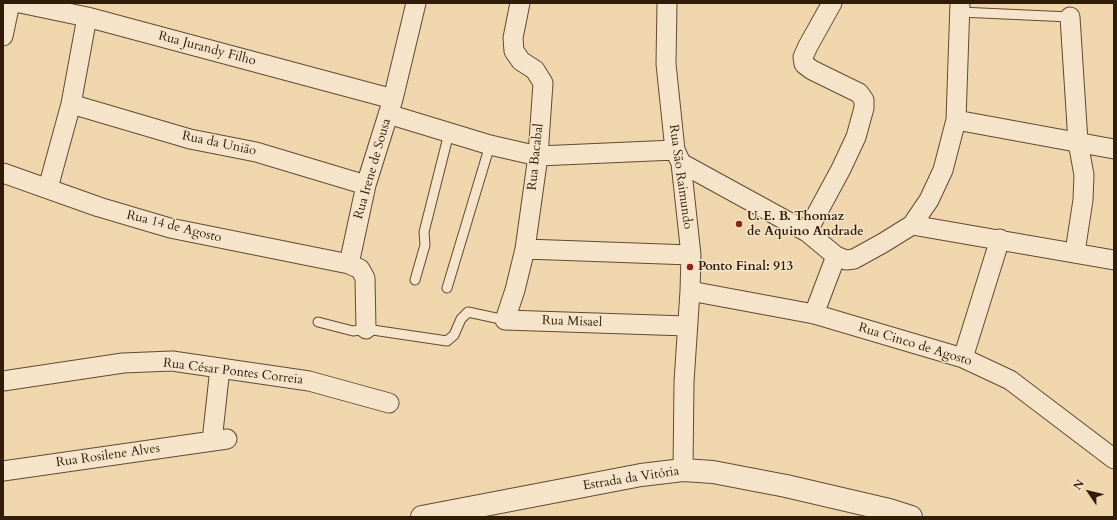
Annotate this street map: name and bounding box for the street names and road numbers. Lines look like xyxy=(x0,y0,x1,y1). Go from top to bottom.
street label: Rua Jurandy Filho xyxy=(157,28,257,70)
street label: Rua Irene de Sousa xyxy=(351,117,395,221)
street label: Rua Bacabal xyxy=(525,123,547,191)
street label: Rua São Raimundo xyxy=(665,124,695,230)
street label: Rua da União xyxy=(180,129,258,159)
street label: Rua 14 de Agosto xyxy=(125,208,223,246)
street label: Rua Misael xyxy=(542,313,602,331)
street label: Rua Cinco de Agosto xyxy=(856,320,974,370)
street label: Rua César Pontes Correia xyxy=(162,356,304,388)
street label: Rua Rosilene Alves xyxy=(55,441,161,471)
street label: Estrada da Vitória xyxy=(582,464,680,494)

